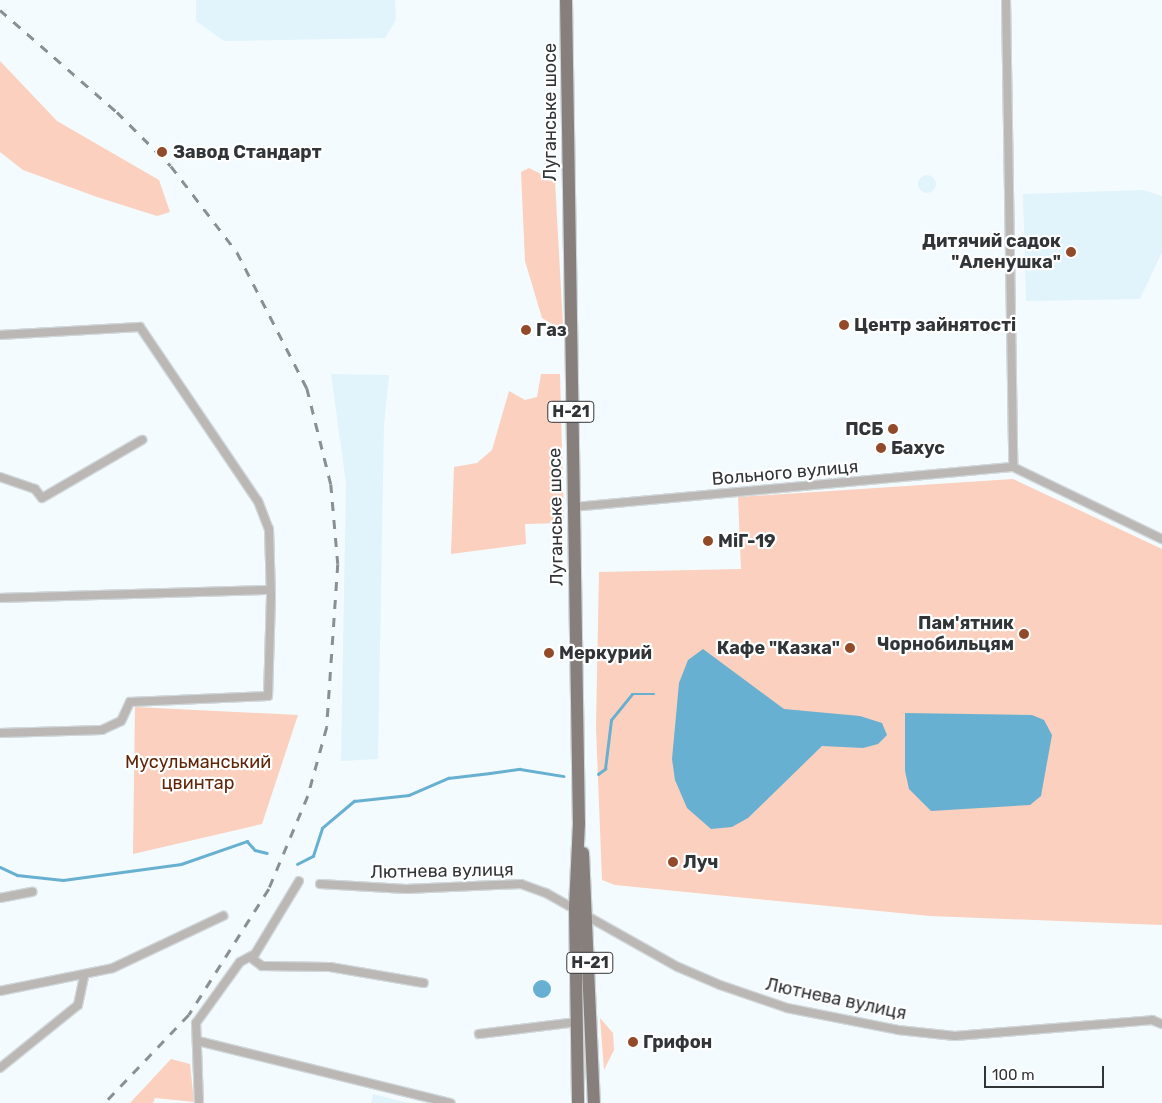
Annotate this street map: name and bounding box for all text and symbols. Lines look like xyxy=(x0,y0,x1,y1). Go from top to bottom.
street label: Луганське шосе xyxy=(539,43,561,181)
place label: Завод Стандарт xyxy=(173,141,322,163)
marker: Завод Стандарт xyxy=(155,145,169,159)
place label: Дитячий садок "Аленушка" xyxy=(922,231,1061,274)
marker: Дитячий садок "Аленушка" xyxy=(1065,246,1077,258)
place label: Центр зайнятості xyxy=(854,314,1016,336)
place label: Газ xyxy=(536,319,567,341)
marker: Центр зайнятості xyxy=(838,319,850,331)
marker: Газ xyxy=(520,324,532,336)
road number: Н-21 xyxy=(547,398,595,426)
place label: ПСБ xyxy=(845,418,883,440)
marker: ПСБ xyxy=(887,423,899,435)
place label: Бахус xyxy=(891,437,945,459)
marker: Бахус xyxy=(875,442,887,454)
street label: Луганське шосе xyxy=(544,448,568,586)
street label: Вольного вулиця xyxy=(711,456,859,490)
place label: МіГ-19 xyxy=(718,530,776,552)
marker: МіГ-19 xyxy=(702,535,714,547)
place label: Пам'ятник Чорнобильцям xyxy=(877,613,1014,656)
marker: Пам'ятник Чорнобильцям xyxy=(1018,628,1030,640)
place label: Кафе "Казка" xyxy=(717,637,840,659)
place label: Меркурий xyxy=(559,642,652,664)
marker: Кафе "Казка" xyxy=(844,642,856,654)
marker: Меркурий xyxy=(543,647,555,659)
park label: Мусульманський цвинтар xyxy=(125,752,271,794)
place label: Луч xyxy=(683,851,718,873)
marker: Луч xyxy=(667,856,679,868)
street label: Лютнева вулиця xyxy=(370,859,514,883)
road number: Н-21 xyxy=(566,950,614,976)
street label: Лютнева вулиця xyxy=(764,974,908,1024)
place label: Грифон xyxy=(643,1031,712,1053)
marker: Грифон xyxy=(627,1036,639,1048)
scale bar xyxy=(987,1056,1107,1088)
text: 100 m xyxy=(992,1066,1034,1084)

